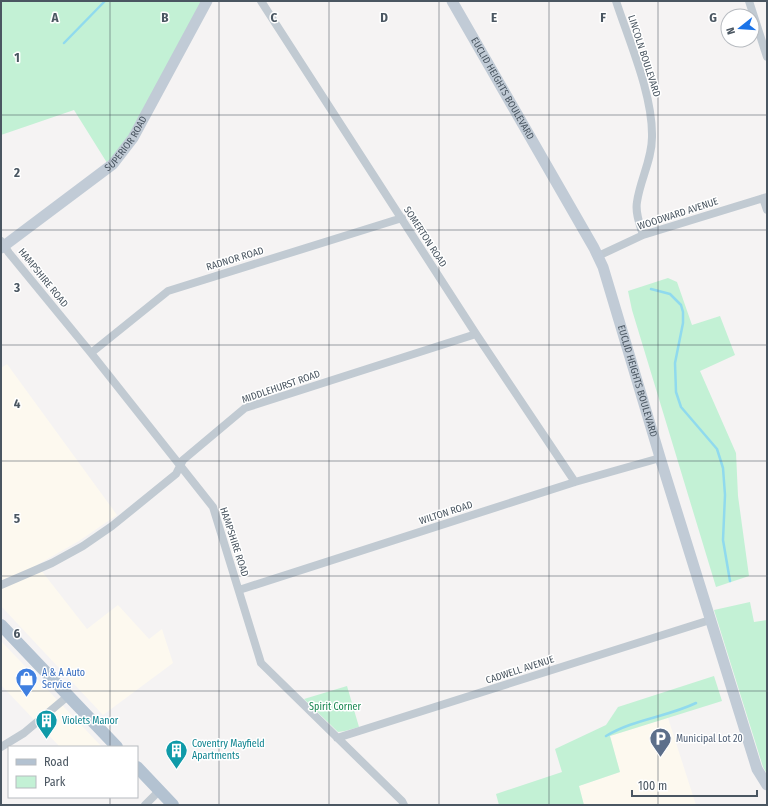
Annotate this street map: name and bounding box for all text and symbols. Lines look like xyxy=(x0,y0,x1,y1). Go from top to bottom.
north arrow xyxy=(720,8,760,48)
text: A xyxy=(50,10,59,25)
text: B xyxy=(161,10,169,25)
text: C xyxy=(271,10,278,25)
text: D xyxy=(380,10,388,25)
text: E xyxy=(491,10,497,25)
text: F xyxy=(600,10,606,25)
text: G xyxy=(709,10,717,25)
street label: LINCOLN BOULEVARD xyxy=(625,14,663,99)
text: N xyxy=(724,26,738,36)
street label: EUCLID HEIGHTS BOULEVARD xyxy=(468,35,537,142)
text: 1 xyxy=(14,50,20,65)
street label: SUPERIOR ROAD xyxy=(102,114,150,174)
text: 2 xyxy=(13,165,20,180)
street label: WOODWARD AVENUE xyxy=(636,195,720,233)
street label: SOMERTON ROAD xyxy=(401,204,449,270)
street label: RADNOR ROAD xyxy=(205,245,265,273)
street label: HAMPSHIRE ROAD xyxy=(16,246,71,310)
text: 3 xyxy=(13,280,20,295)
street label: EUCLID HEIGHTS BOULEVARD xyxy=(615,324,660,439)
street label: MIDDLEHURST ROAD xyxy=(240,368,322,406)
text: 4 xyxy=(14,396,21,411)
street label: WILTON ROAD xyxy=(418,499,474,527)
street label: HAMPSHIRE ROAD xyxy=(217,506,251,578)
text: 5 xyxy=(14,511,20,526)
text: 6 xyxy=(14,626,21,641)
street label: CADWELL AVENUE xyxy=(484,653,556,687)
shop icon: A & A Auto Service xyxy=(14,666,40,699)
place label: A & A Auto Service xyxy=(42,667,85,691)
park label: Spirit Corner xyxy=(309,701,361,713)
building icon: Violets Manor xyxy=(33,708,59,741)
place label: Violets Manor xyxy=(62,715,119,727)
parking icon: Municipal Lot 20 xyxy=(648,726,674,759)
place label: Municipal Lot 20 xyxy=(676,733,743,745)
building icon: Coventry Mayfield Apartments xyxy=(163,737,189,770)
place label: Coventry Mayfield Apartments xyxy=(192,738,265,762)
legend xyxy=(8,746,138,798)
text: Road xyxy=(44,755,69,769)
scale bar xyxy=(632,772,757,798)
text: Park xyxy=(44,775,66,789)
text: 100 m xyxy=(638,779,667,793)

